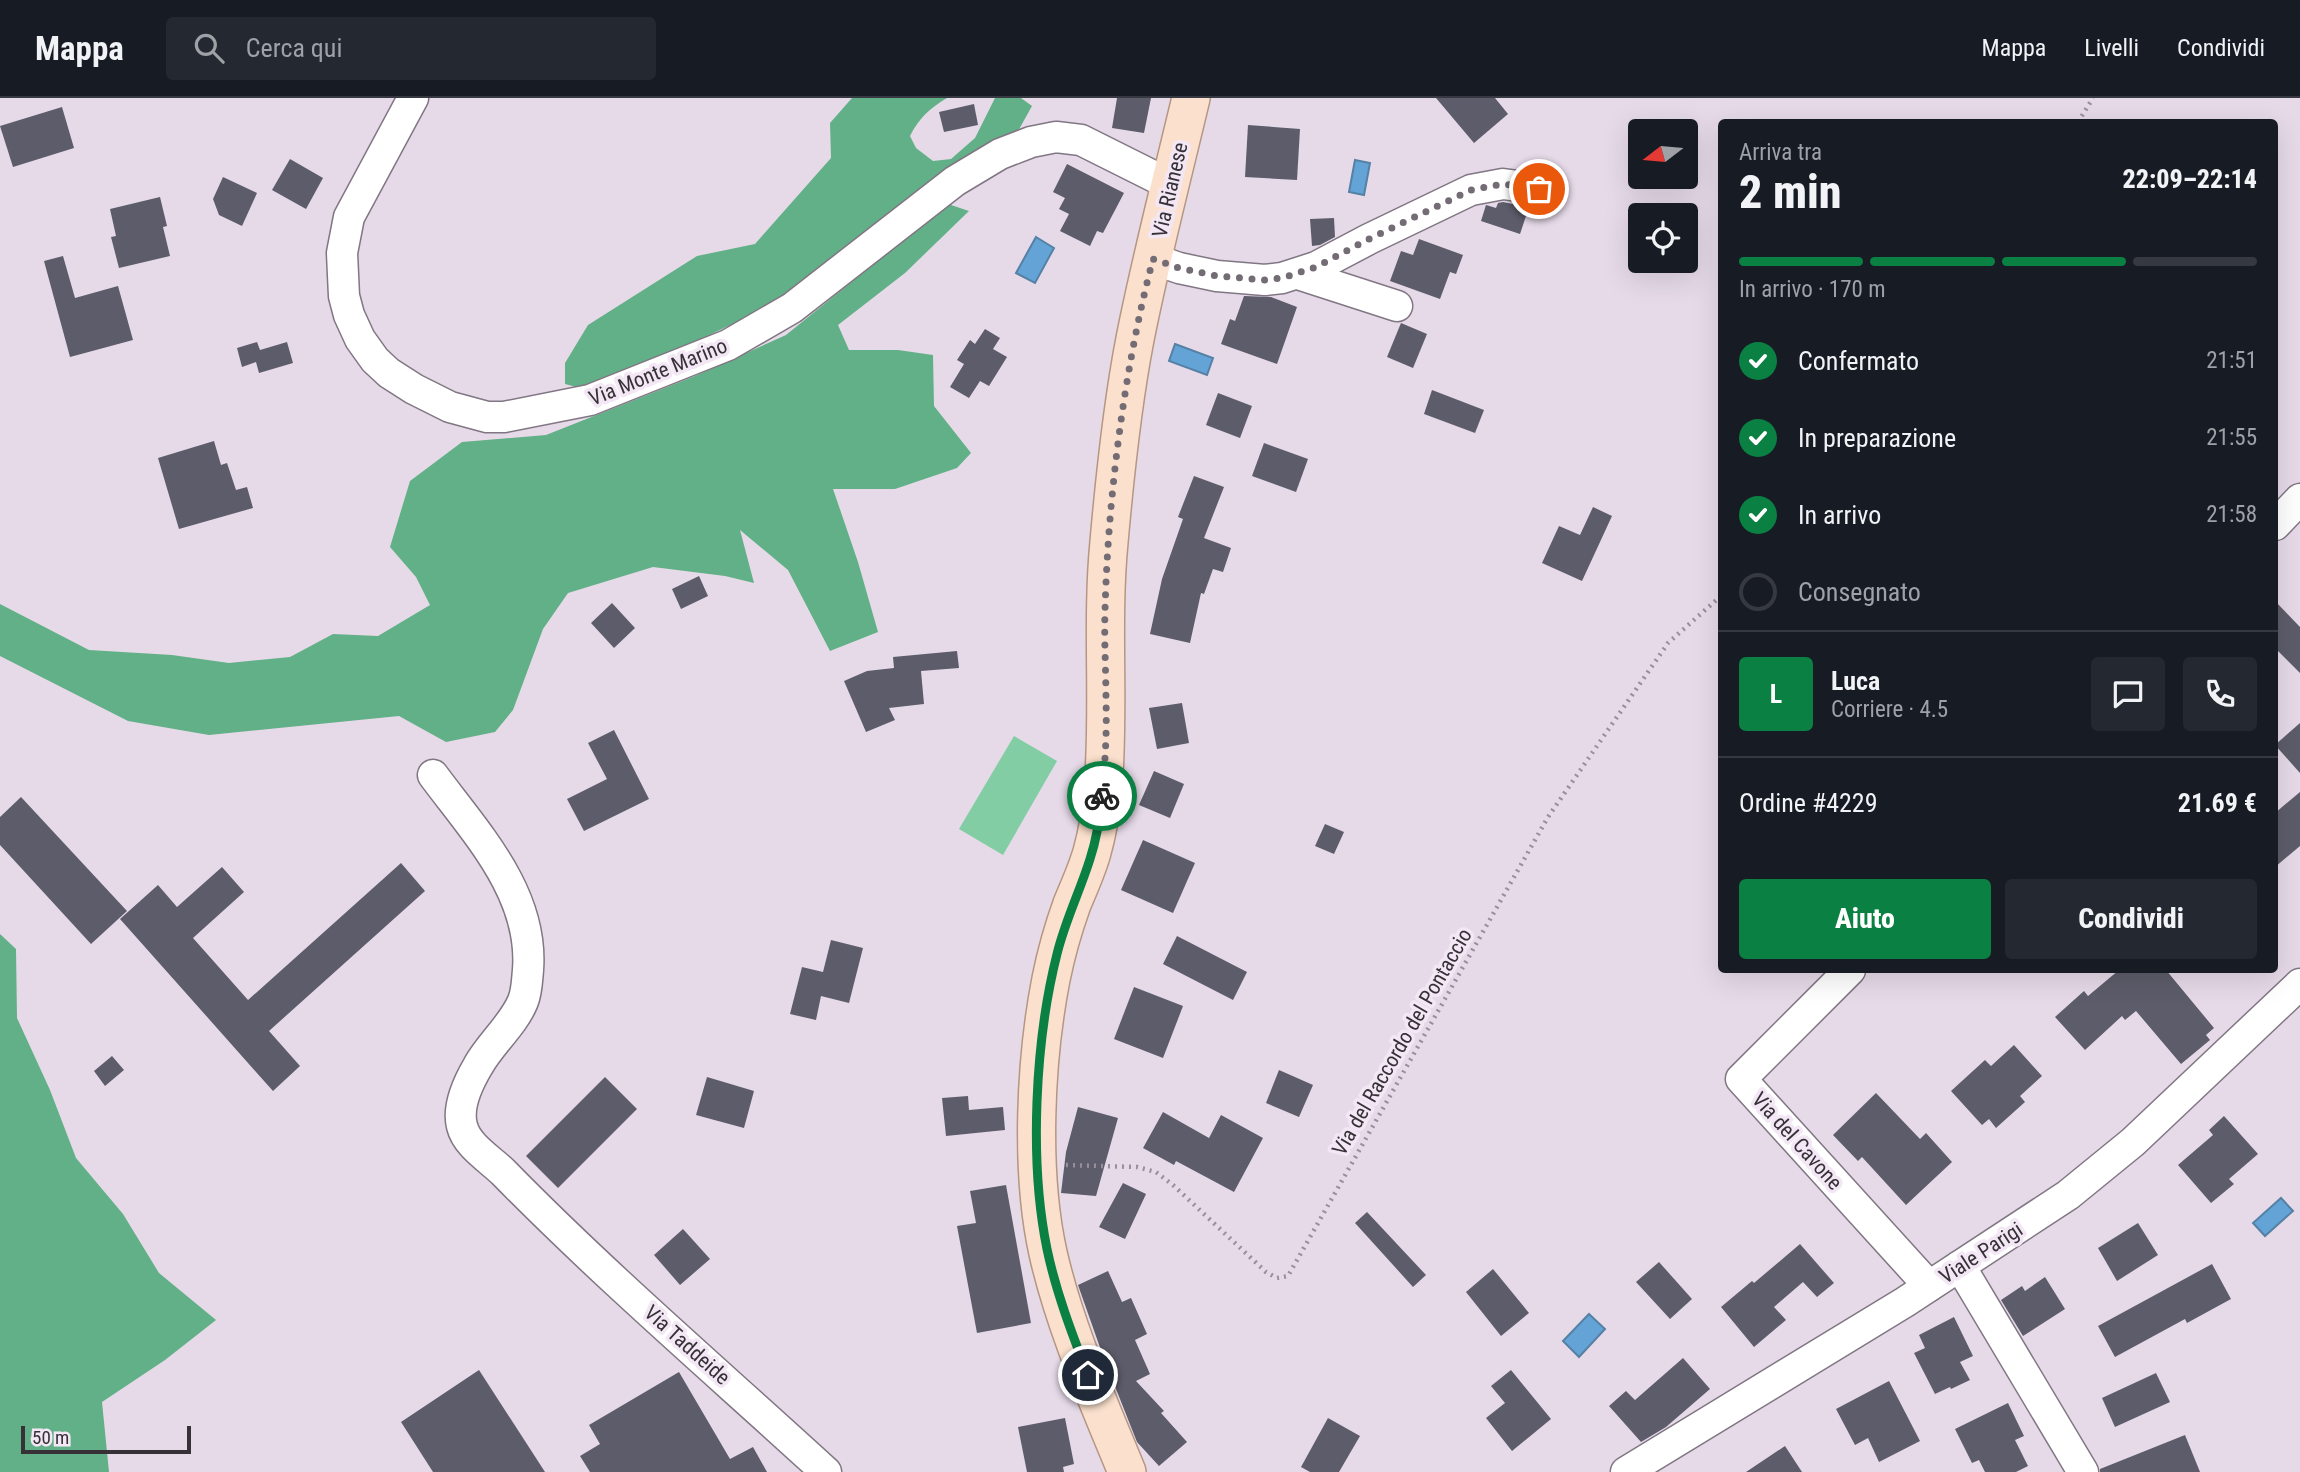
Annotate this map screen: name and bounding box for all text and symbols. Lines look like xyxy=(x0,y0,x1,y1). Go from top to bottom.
search box xyxy=(166,17,656,80)
text: Mappa xyxy=(35,29,124,68)
icon: search xyxy=(190,29,228,67)
text: Cerca qui xyxy=(246,33,342,63)
text: Mappa xyxy=(1982,34,2046,62)
text: Livelli xyxy=(2084,34,2139,62)
text: Condividi xyxy=(2177,34,2265,62)
north arrow xyxy=(1628,119,1698,189)
map controls xyxy=(1628,119,1698,273)
text: Arriva tra xyxy=(1739,139,1822,166)
street label: Via Rianese xyxy=(1147,140,1193,240)
pin xyxy=(1509,159,1569,219)
text: 22:09–22:14 xyxy=(2123,164,2257,194)
text: 2 min xyxy=(1739,165,1842,219)
icon: bag xyxy=(1520,170,1558,208)
button: locate xyxy=(1628,203,1698,273)
text: In arrivo · 170 m xyxy=(1739,276,1886,303)
street label: Via Monte Marino xyxy=(585,333,731,411)
icon: check xyxy=(1739,342,1777,380)
text: Confermato xyxy=(1798,346,1919,376)
text: 21:51 xyxy=(2206,347,2257,374)
icon: check xyxy=(1739,419,1777,457)
text: In preparazione xyxy=(1798,423,1956,453)
text: 21:55 xyxy=(2206,424,2257,451)
icon: check xyxy=(1739,496,1777,534)
text: In arrivo xyxy=(1798,500,1881,530)
text: 21:58 xyxy=(2206,501,2257,528)
text: Consegnato xyxy=(1798,577,1921,607)
button: chat xyxy=(2091,657,2165,731)
button: phone xyxy=(2183,657,2257,731)
text: Luca xyxy=(1831,666,1880,696)
text: L xyxy=(1770,679,1782,709)
text: Corriere · 4.5 xyxy=(1831,696,1948,723)
courier xyxy=(1067,761,1137,831)
icon: bike xyxy=(1083,777,1121,815)
text: Ordine #4229 xyxy=(1739,788,1878,818)
text: 21.69 € xyxy=(2178,788,2257,818)
button: Aiuto xyxy=(1739,879,1991,959)
button: Condividi xyxy=(2005,879,2257,959)
street label: Via del Raccordo del Pontaccio xyxy=(1327,924,1477,1160)
street label: Via del Cavone xyxy=(1747,1087,1847,1195)
street label: Viale Parigi xyxy=(1935,1217,2027,1289)
street label: Via Taddeide xyxy=(639,1300,735,1390)
pin xyxy=(1058,1345,1118,1405)
icon: home xyxy=(1069,1356,1107,1394)
scale bar xyxy=(21,1423,191,1455)
text: 50 m xyxy=(32,1426,69,1449)

